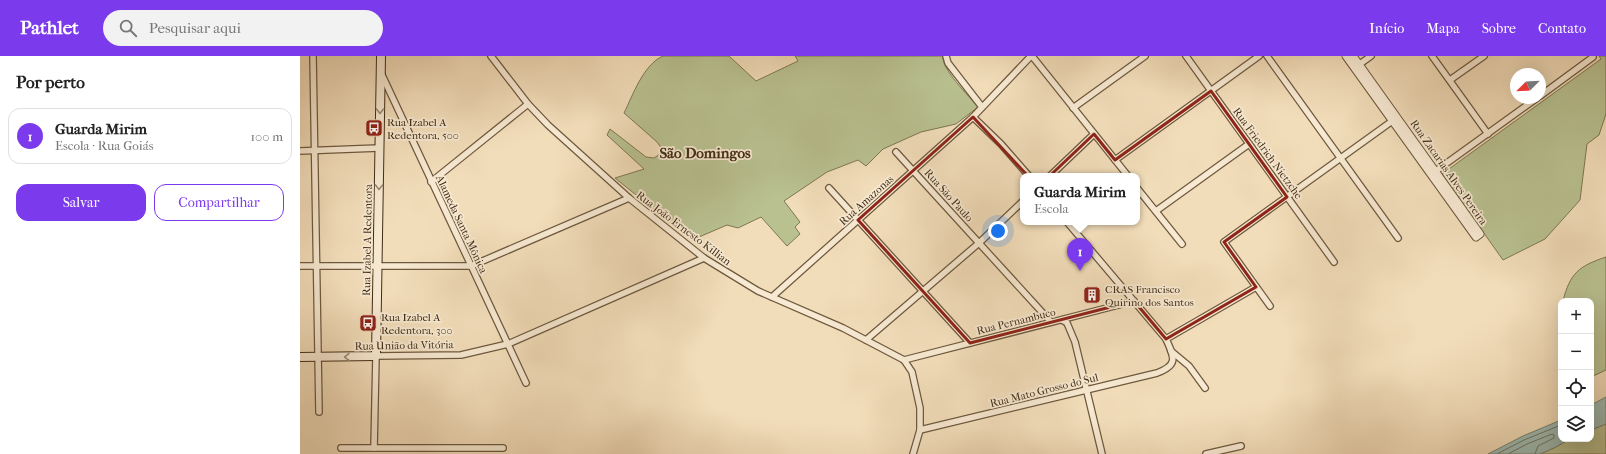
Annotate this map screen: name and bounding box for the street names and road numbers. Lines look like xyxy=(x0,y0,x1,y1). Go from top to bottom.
street label: Rua Friedrich Nietzche xyxy=(1230,105,1305,202)
street label: Rua Zacarias Alves Pereira xyxy=(1407,117,1490,228)
street label: Rua São Paulo xyxy=(922,166,976,225)
street label: Alameda Santa Mônica xyxy=(433,172,490,276)
street label: Rua Amazonas xyxy=(836,173,896,228)
street label: Rua Izabel A Redentora xyxy=(360,183,375,296)
street label: Rua João Ernesto Killian xyxy=(634,189,734,269)
street label: Rua Pernambuco xyxy=(975,305,1057,338)
street label: Rua União da Vitória xyxy=(354,338,454,353)
street label: Rua Mato Grosso do Sul xyxy=(989,371,1100,410)

